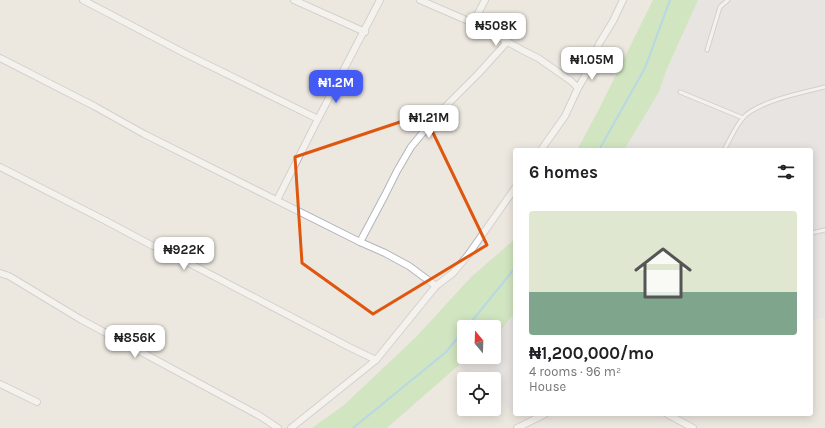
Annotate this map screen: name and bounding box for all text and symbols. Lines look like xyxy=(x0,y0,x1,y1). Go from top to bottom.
pin: ₦508K xyxy=(468,13,524,47)
text: ₦508K xyxy=(475,18,517,33)
pin: ₦1.05M xyxy=(559,47,625,81)
text: ₦1.05M xyxy=(570,52,614,67)
pin: ₦1.2M xyxy=(308,70,364,104)
text: ₦1.2M xyxy=(318,75,354,90)
pin: ₦1.21M xyxy=(396,105,462,139)
text: ₦1.21M xyxy=(409,110,449,125)
icon: filters xyxy=(775,161,797,183)
text: 6 homes xyxy=(529,162,598,182)
pin: ₦922K xyxy=(156,237,212,271)
icon: home xyxy=(627,237,699,309)
text: ₦922K xyxy=(163,242,205,257)
north arrow xyxy=(457,320,501,364)
map controls xyxy=(457,320,501,416)
pin: ₦856K xyxy=(107,325,163,359)
text: ₦856K xyxy=(114,330,156,345)
text: ₦1,200,000/mo xyxy=(529,343,654,363)
text: 4 rooms · 96 m² xyxy=(529,364,621,379)
button: locate xyxy=(457,372,501,416)
text: House xyxy=(529,379,566,394)

